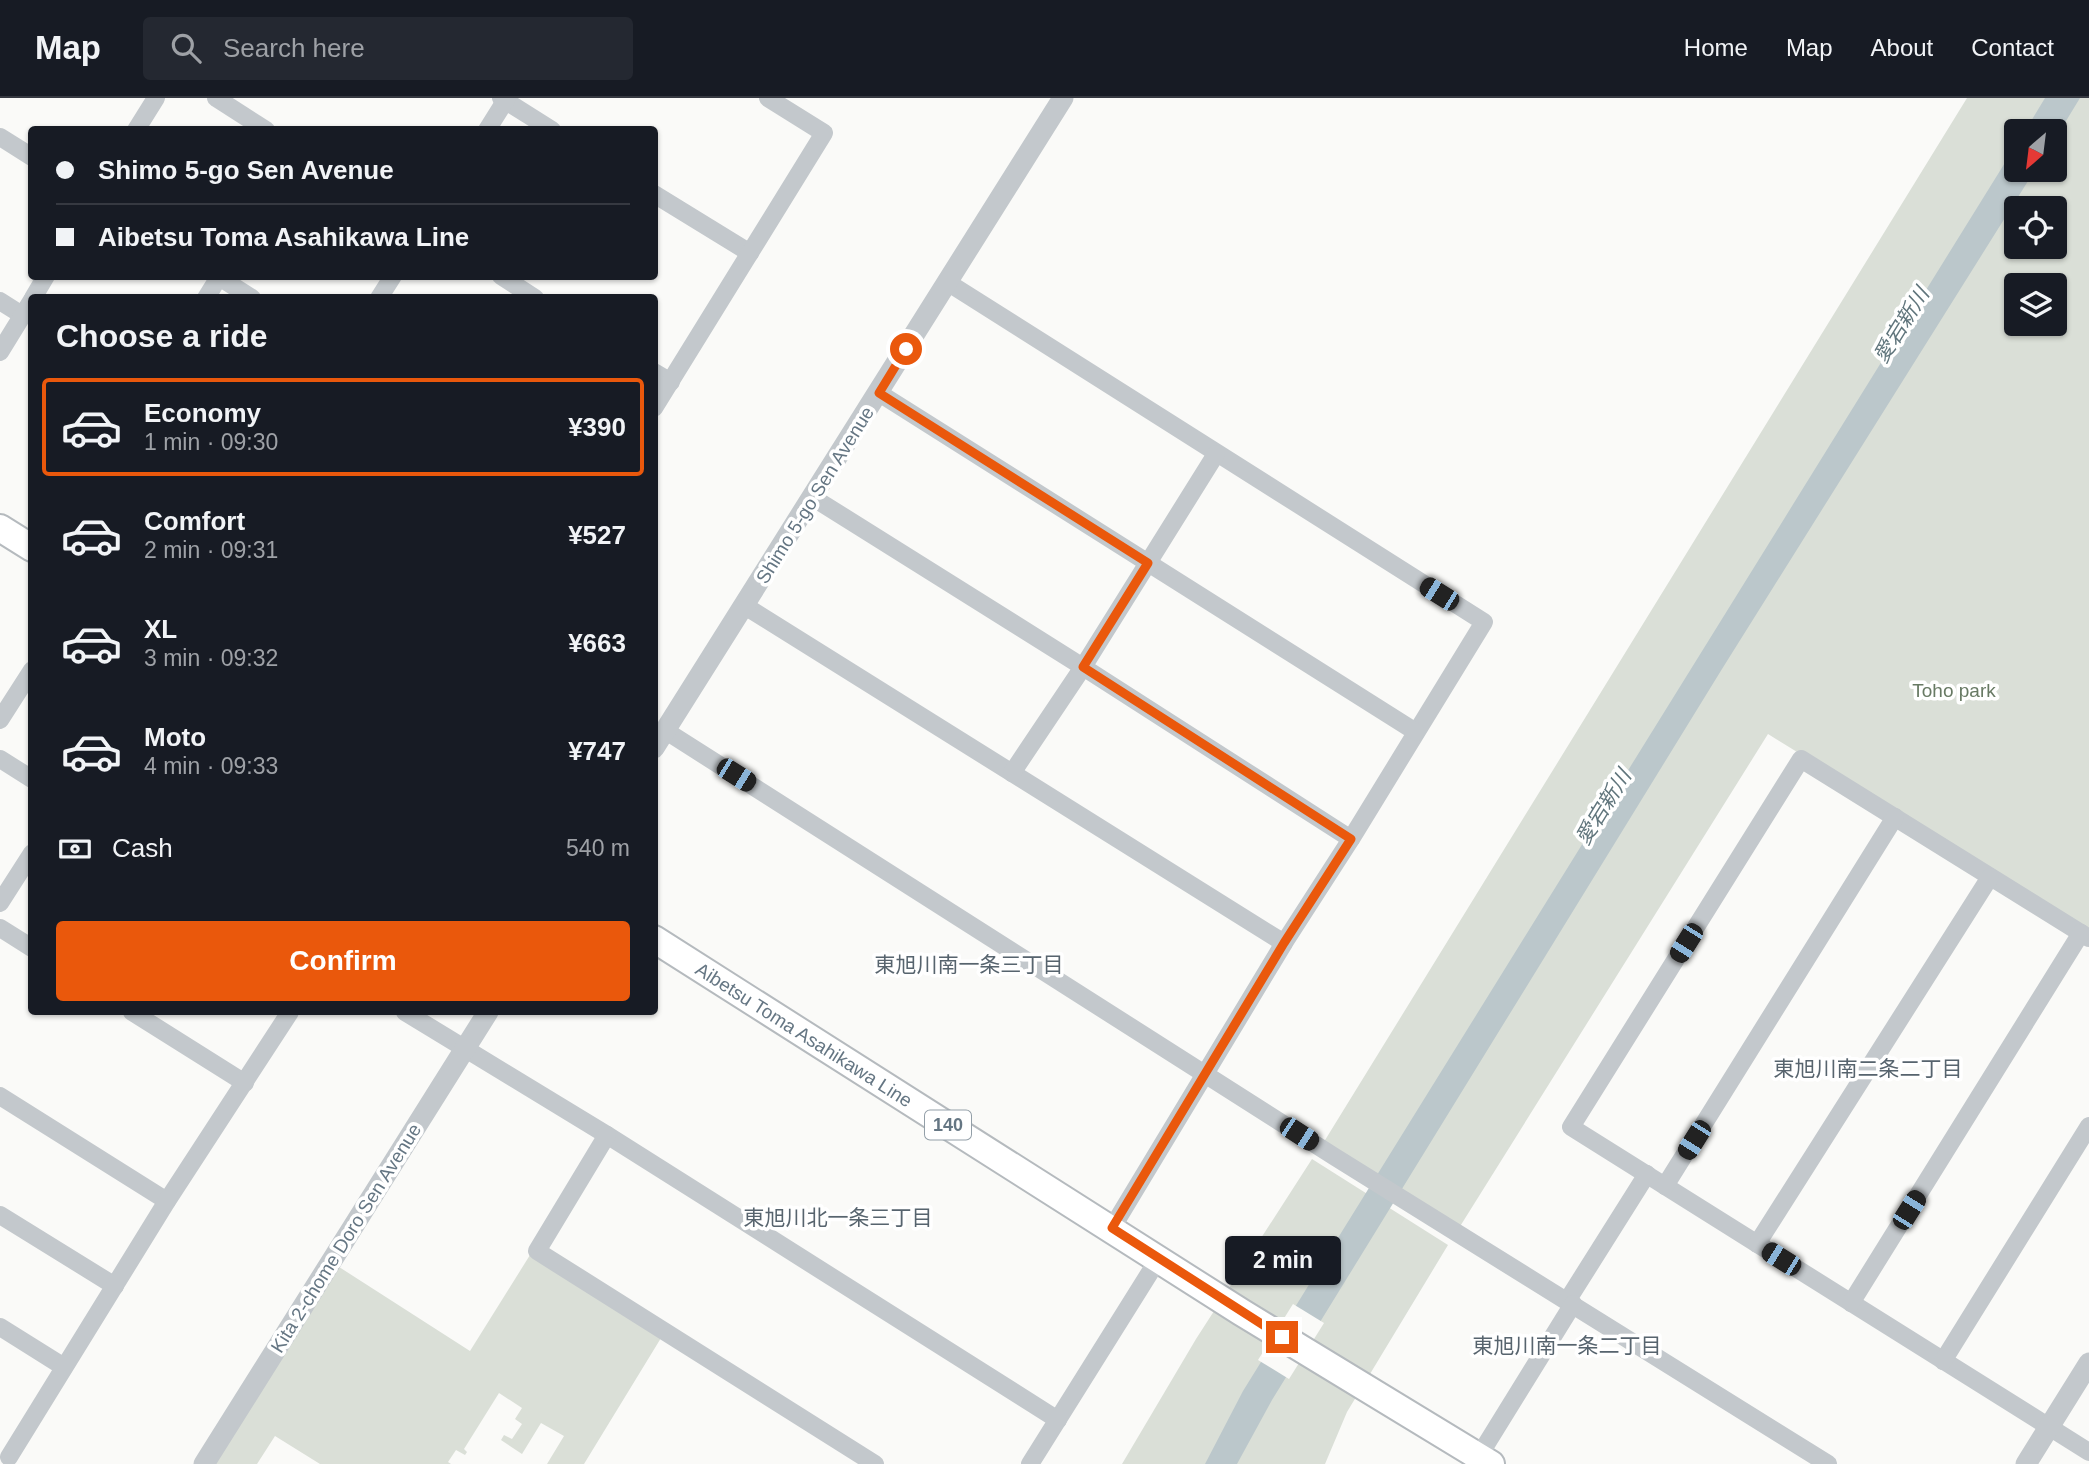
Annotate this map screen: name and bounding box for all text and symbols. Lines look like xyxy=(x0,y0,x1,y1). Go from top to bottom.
search box xyxy=(143,17,633,80)
text: Map xyxy=(35,29,101,66)
icon: search xyxy=(167,29,205,67)
text: Search here xyxy=(223,33,365,63)
text: Home xyxy=(1684,34,1748,61)
text: Map xyxy=(1786,34,1833,61)
text: About xyxy=(1871,34,1933,61)
text: Contact xyxy=(1971,34,2054,61)
north arrow xyxy=(2004,119,2067,182)
map controls xyxy=(2004,119,2067,336)
text: Shimo 5-go Sen Avenue xyxy=(98,155,394,185)
button: locate xyxy=(2004,196,2067,259)
text: Aibetsu Toma Asahikawa Line xyxy=(98,222,469,252)
button: layers xyxy=(2004,273,2067,336)
water label: 愛宕新川 xyxy=(1869,282,1934,367)
text: Choose a ride xyxy=(56,318,268,354)
route start xyxy=(890,333,922,365)
icon: car xyxy=(60,396,123,459)
text: Economy xyxy=(144,398,261,428)
street label: Shimo 5-go Sen Avenue xyxy=(752,403,878,587)
text: ¥390 xyxy=(568,412,626,442)
text: 1 min · 09:30 xyxy=(144,429,278,455)
icon: car xyxy=(60,504,123,567)
text: Comfort xyxy=(144,506,245,536)
text: ¥527 xyxy=(568,520,626,550)
text: 2 min · 09:31 xyxy=(144,537,278,563)
car xyxy=(1416,574,1463,614)
icon: car xyxy=(60,612,123,675)
text: XL xyxy=(144,614,177,644)
text: ¥663 xyxy=(568,628,626,658)
text: 3 min · 09:32 xyxy=(144,645,278,671)
park label: Toho park xyxy=(1912,680,1996,701)
icon: car xyxy=(60,720,123,783)
text: Moto xyxy=(144,722,206,752)
text: ¥747 xyxy=(568,736,626,766)
text: 4 min · 09:33 xyxy=(144,753,278,779)
car xyxy=(713,755,760,795)
water label: 愛宕新川 xyxy=(1571,764,1636,849)
icon: cash xyxy=(56,830,94,868)
text: Cash xyxy=(112,833,173,863)
text: 540 m xyxy=(566,835,630,861)
car xyxy=(1666,920,1707,966)
button: Confirm xyxy=(56,921,630,1001)
district label: 東旭川南一条三丁目 xyxy=(875,953,1064,976)
street label: Aibetsu Toma Asahikawa Line xyxy=(692,958,916,1111)
district label: 東旭川南二条二丁目 xyxy=(1774,1057,1963,1080)
road number: 140 xyxy=(925,1110,971,1140)
car xyxy=(1276,1114,1323,1154)
car xyxy=(1674,1117,1715,1163)
street label: Kita 2-chome Doro Sen Avenue xyxy=(267,1120,425,1356)
car xyxy=(1889,1187,1930,1233)
district label: 東旭川北一条三丁目 xyxy=(744,1206,933,1229)
callout: 2 min xyxy=(1224,1236,1340,1284)
car xyxy=(1758,1239,1805,1279)
text: 2 min xyxy=(1253,1247,1313,1273)
route end xyxy=(1266,1321,1298,1353)
district label: 東旭川南一条二丁目 xyxy=(1473,1334,1662,1357)

